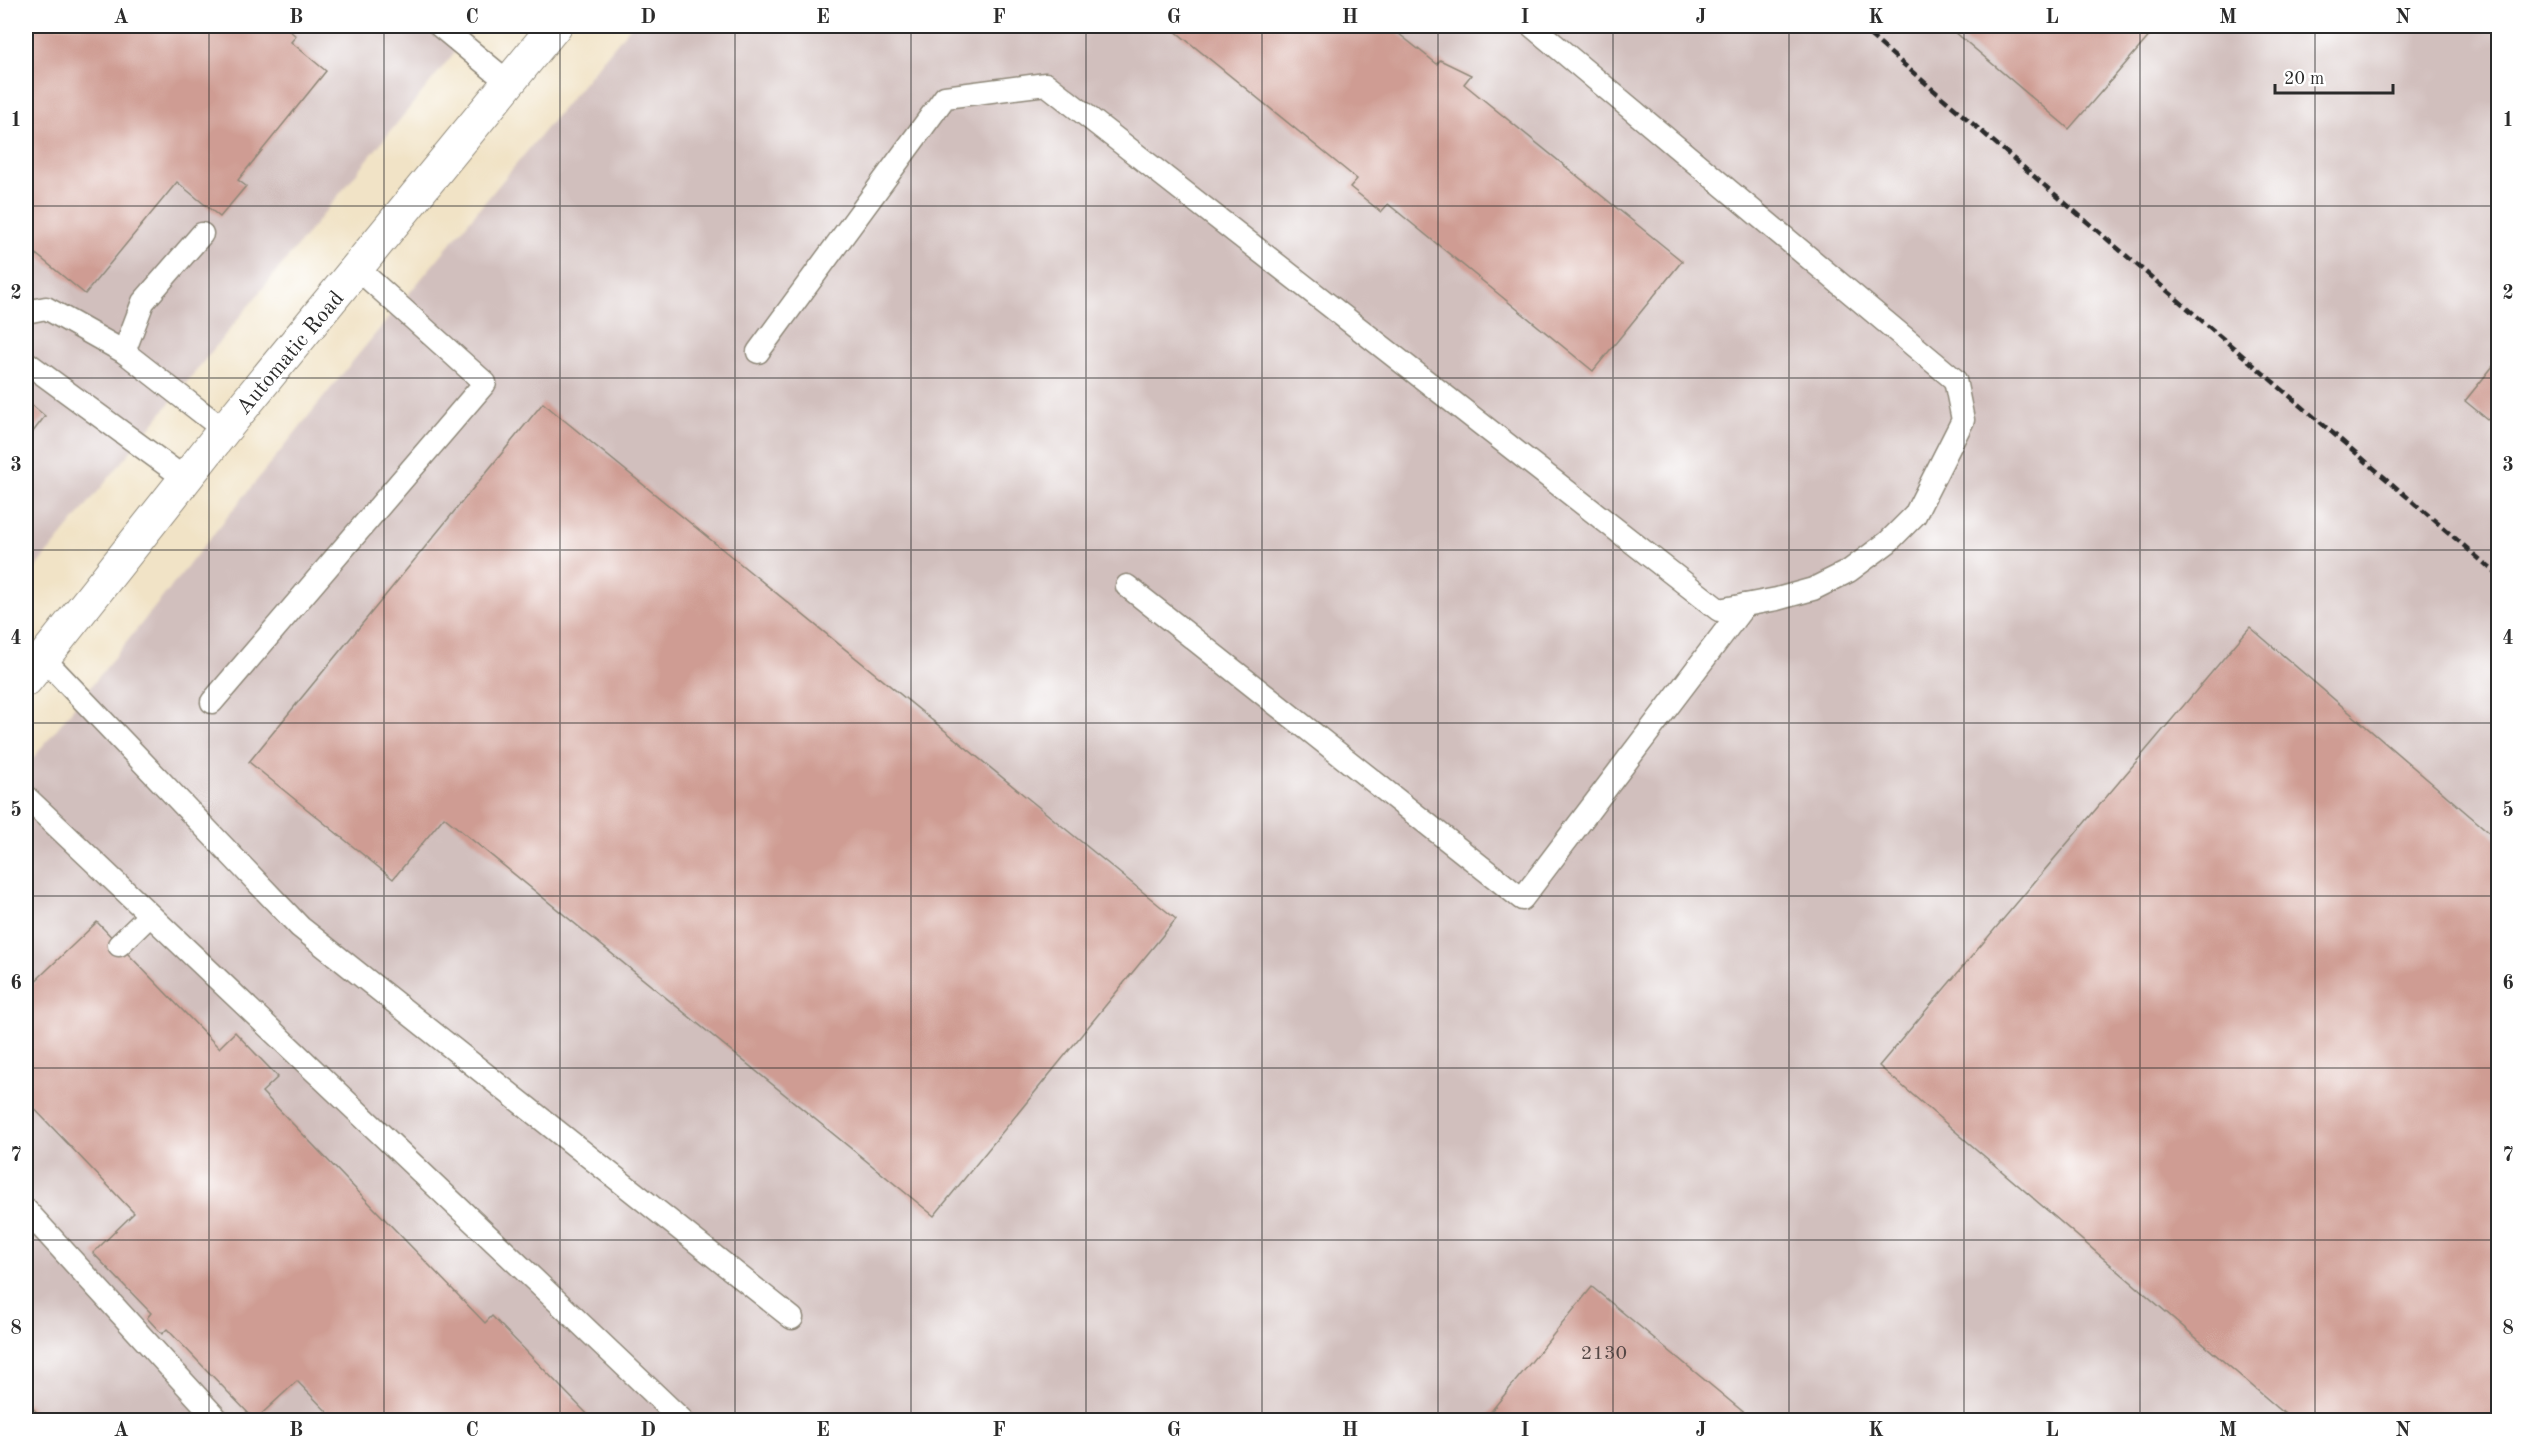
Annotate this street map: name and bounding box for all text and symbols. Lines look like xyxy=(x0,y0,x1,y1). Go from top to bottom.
text: A xyxy=(113,8,129,28)
text: B xyxy=(289,8,303,28)
text: C xyxy=(465,8,479,28)
text: D xyxy=(640,8,656,28)
text: E xyxy=(816,8,830,28)
text: F xyxy=(992,8,1006,28)
text: G xyxy=(1167,8,1181,28)
text: H xyxy=(1342,8,1358,28)
text: I xyxy=(1521,8,1529,28)
text: J xyxy=(1696,8,1707,28)
text: K xyxy=(1868,8,1884,28)
text: L xyxy=(2045,8,2059,28)
text: M xyxy=(2219,8,2237,28)
text: N xyxy=(2395,8,2411,28)
scale bar xyxy=(2275,57,2394,95)
text: 20 m xyxy=(2284,70,2324,88)
text: 1 xyxy=(10,111,22,131)
text: 1 xyxy=(2502,111,2514,131)
text: 2 xyxy=(10,284,22,304)
text: 2 xyxy=(2502,284,2514,304)
street label: Automatic Road xyxy=(233,287,348,419)
text: 3 xyxy=(10,456,22,476)
text: 3 xyxy=(2502,456,2514,476)
text: 4 xyxy=(10,629,22,649)
text: 4 xyxy=(2502,629,2514,649)
text: 5 xyxy=(10,800,22,821)
text: 5 xyxy=(2502,800,2514,821)
text: 6 xyxy=(10,974,22,994)
text: 6 xyxy=(2502,974,2514,994)
text: 7 xyxy=(10,1146,22,1166)
text: 7 xyxy=(2502,1146,2514,1166)
text: 8 xyxy=(10,1319,22,1339)
text: 8 xyxy=(2502,1319,2514,1339)
house number: 2130 xyxy=(1581,1344,1627,1364)
text: A xyxy=(113,1421,129,1441)
text: B xyxy=(289,1421,303,1441)
text: C xyxy=(465,1421,479,1441)
text: D xyxy=(640,1421,656,1441)
text: E xyxy=(816,1421,830,1441)
text: F xyxy=(992,1421,1006,1441)
text: G xyxy=(1167,1421,1181,1441)
text: H xyxy=(1342,1421,1358,1441)
text: I xyxy=(1521,1421,1529,1441)
text: J xyxy=(1696,1421,1707,1441)
text: K xyxy=(1868,1421,1884,1441)
text: L xyxy=(2045,1421,2059,1441)
text: M xyxy=(2219,1421,2237,1441)
text: N xyxy=(2395,1421,2411,1441)

